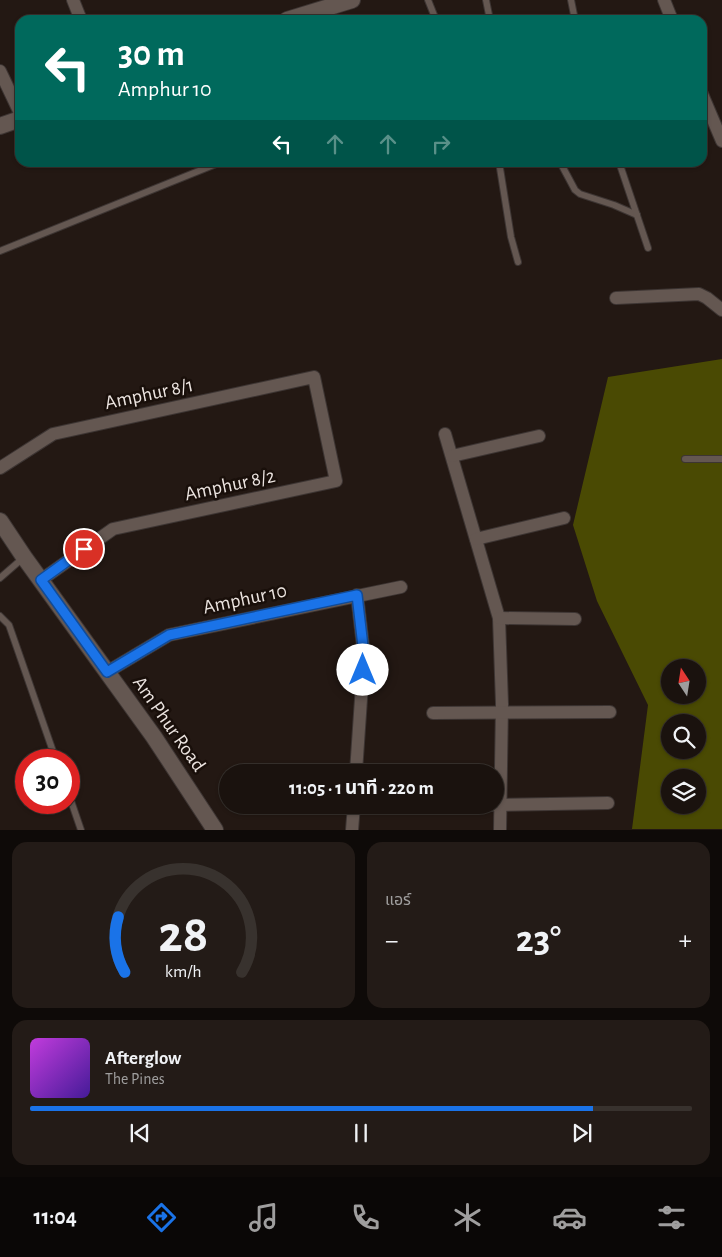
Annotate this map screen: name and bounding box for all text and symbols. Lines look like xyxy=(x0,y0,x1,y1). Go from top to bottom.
icon: left xyxy=(35,35,100,100)
text: 30 m xyxy=(118,37,185,72)
text: Amphur 10 xyxy=(118,78,212,100)
icon: left xyxy=(268,130,296,158)
icon: ahead xyxy=(321,130,349,158)
icon: ahead xyxy=(374,130,402,158)
icon: right xyxy=(427,130,455,158)
street label: Amphur 8/1 xyxy=(103,375,195,413)
street label: Amphur 8/2 xyxy=(183,466,277,504)
pin xyxy=(63,528,105,570)
icon: arrive xyxy=(70,535,98,563)
street label: Amphur 10 xyxy=(201,580,289,618)
position arrow xyxy=(336,643,388,695)
north arrow xyxy=(661,659,706,704)
map controls xyxy=(661,659,706,814)
street label: Am Phur Road xyxy=(129,673,209,775)
button: search xyxy=(661,714,706,759)
speed limit sign: 30 xyxy=(15,749,80,814)
button: layers xyxy=(661,769,706,814)
text: 11:05 · 1 นาที · 220 m xyxy=(289,779,434,798)
text: แอร์ xyxy=(385,892,411,908)
text: 28 xyxy=(158,909,209,961)
text: 23° xyxy=(516,921,561,959)
text: − xyxy=(385,927,398,955)
text: + xyxy=(679,927,692,955)
text: km/h xyxy=(165,963,202,981)
text: Afterglow xyxy=(105,1049,181,1068)
text: The Pines xyxy=(105,1071,165,1087)
icon: previous xyxy=(126,1119,154,1147)
icon: pause xyxy=(347,1119,375,1147)
icon: next xyxy=(568,1119,596,1147)
icon: directions xyxy=(144,1200,179,1235)
icon: music xyxy=(246,1200,281,1235)
icon: phone xyxy=(348,1200,383,1235)
icon: climate xyxy=(450,1200,485,1235)
icon: car xyxy=(552,1200,587,1235)
icon: filters xyxy=(654,1200,689,1235)
text: 11:04 xyxy=(33,1206,77,1228)

